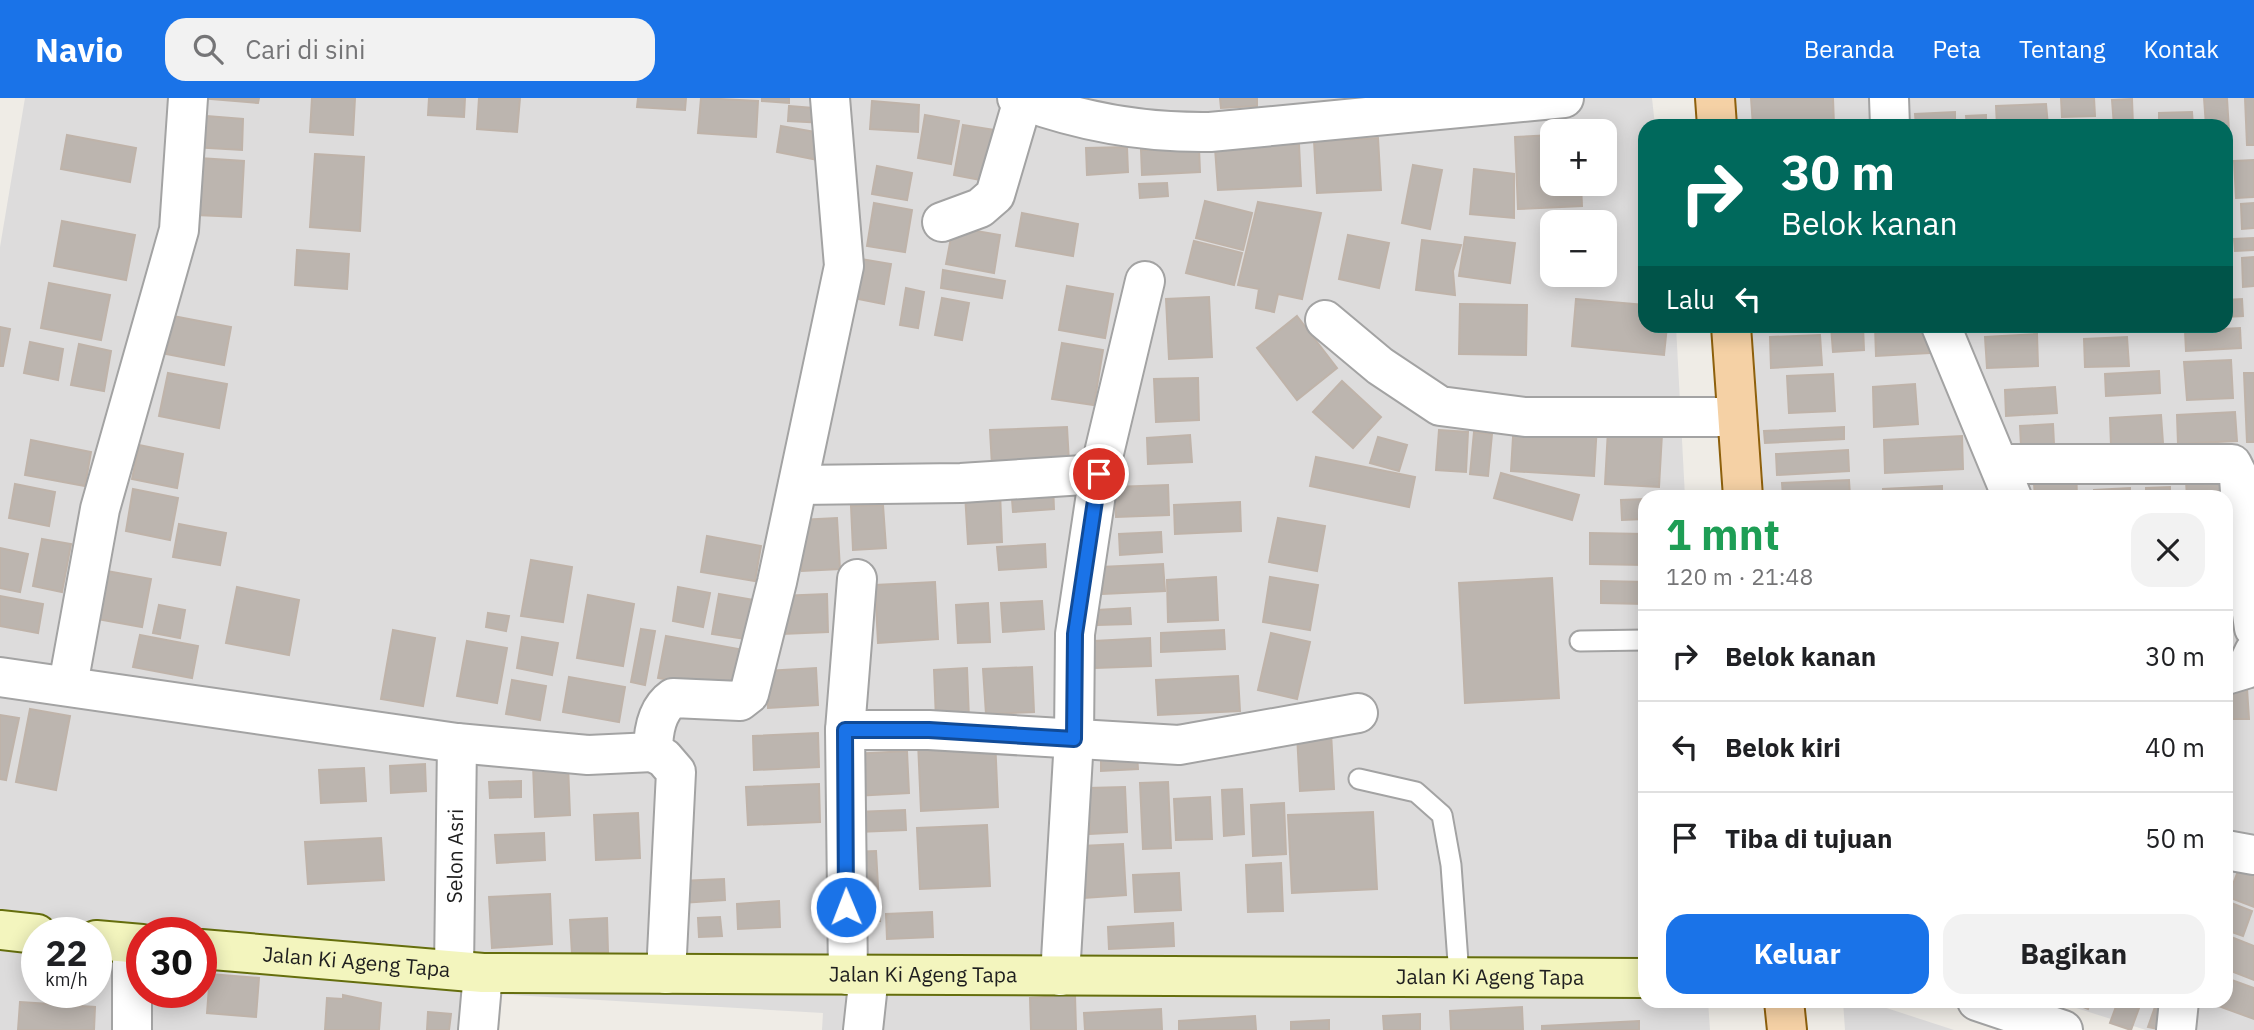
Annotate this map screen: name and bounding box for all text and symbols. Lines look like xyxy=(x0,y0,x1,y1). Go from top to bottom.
search box xyxy=(165,18,655,81)
text: Navio xyxy=(35,28,123,71)
icon: search xyxy=(189,30,227,68)
text: Cari di sini xyxy=(245,32,366,66)
text: Beranda xyxy=(1804,33,1894,65)
text: Peta xyxy=(1932,33,1981,65)
text: Tentang xyxy=(2019,33,2105,65)
text: Kontak xyxy=(2143,33,2219,65)
map controls xyxy=(1540,119,1617,287)
button: + xyxy=(1540,119,1617,196)
text: 30 m xyxy=(1781,140,1895,203)
icon: right xyxy=(1666,147,1757,238)
text: Belok kanan xyxy=(1781,202,1958,244)
button: − xyxy=(1540,210,1617,287)
icon: left xyxy=(1729,280,1767,318)
text: Lalu xyxy=(1666,282,1715,316)
pin xyxy=(1069,444,1129,504)
icon: arrive xyxy=(1080,455,1118,493)
text: 1 mnt xyxy=(1666,507,1780,562)
button: close xyxy=(2131,513,2205,587)
text: 120 m · 21:48 xyxy=(1666,561,1813,591)
icon: right xyxy=(1666,637,1704,675)
text: Belok kanan xyxy=(1725,639,1876,673)
text: 30 m xyxy=(2145,639,2205,673)
icon: left xyxy=(1666,728,1704,766)
text: Belok kiri xyxy=(1725,730,1841,764)
text: 40 m xyxy=(2145,730,2205,764)
street label: Selon Asri xyxy=(440,808,469,904)
icon: arrive xyxy=(1666,819,1704,857)
text: Tiba di tujuan xyxy=(1725,821,1892,855)
text: 50 m xyxy=(2145,821,2205,855)
position arrow xyxy=(809,870,883,944)
button: Keluar xyxy=(1666,914,1929,994)
button: Bagikan xyxy=(1943,914,2205,994)
speed limit sign: 30 xyxy=(126,917,217,1008)
text: 22 xyxy=(45,930,88,976)
street label: Jalan Ki Ageng Tapa xyxy=(261,939,452,983)
street label: Jalan Ki Ageng Tapa xyxy=(829,959,1017,988)
street label: Jalan Ki Ageng Tapa xyxy=(1396,962,1584,991)
text: km/h xyxy=(45,968,88,991)

